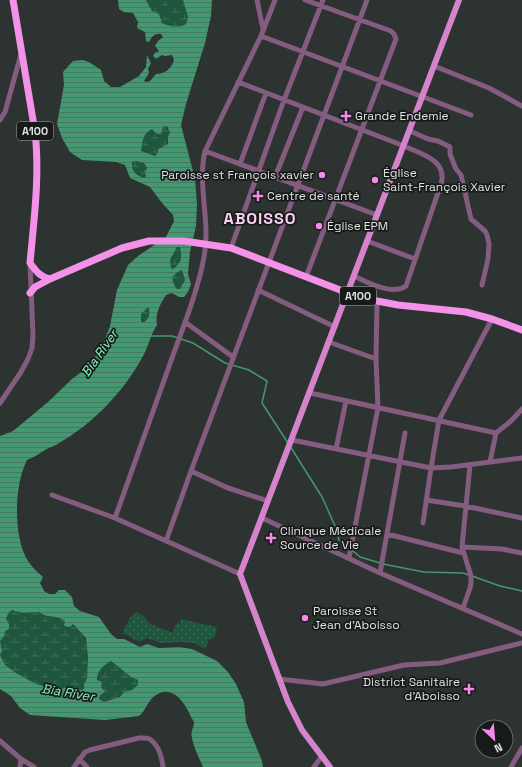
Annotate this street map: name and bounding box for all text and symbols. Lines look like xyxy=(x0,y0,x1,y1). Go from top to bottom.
place label: Grande Endemie xyxy=(355,108,449,124)
marker: Grande Endemie xyxy=(340,110,352,122)
road number: A100 xyxy=(17,122,53,140)
place label: Église Saint-François Xavier xyxy=(383,165,506,195)
place label: Paroisse st François xavier xyxy=(161,167,314,183)
marker: Paroisse st François xavier xyxy=(317,170,327,180)
marker: Église Saint-François Xavier xyxy=(370,175,380,185)
place label: Centre de santé xyxy=(267,188,360,204)
marker: Centre de santé xyxy=(252,190,264,202)
district label: ABOISSO xyxy=(223,208,297,229)
place label: Église EPM xyxy=(327,218,388,234)
marker: Église EPM xyxy=(314,221,324,231)
road number: A100 xyxy=(340,287,376,305)
water label: Bia River xyxy=(77,325,123,380)
place label: Clinique Médicale Source de Vie xyxy=(280,523,381,553)
marker: Clinique Médicale Source de Vie xyxy=(265,532,277,544)
place label: Paroisse St Jean d'Aboisso xyxy=(313,603,400,633)
marker: Paroisse St Jean d'Aboisso xyxy=(300,613,310,623)
place label: District Sanitaire d'Aboisso xyxy=(363,674,460,704)
water label: Bia River xyxy=(40,680,98,705)
marker: District Sanitaire d'Aboisso xyxy=(463,683,475,695)
north arrow xyxy=(474,719,514,759)
text: N xyxy=(492,740,505,756)

